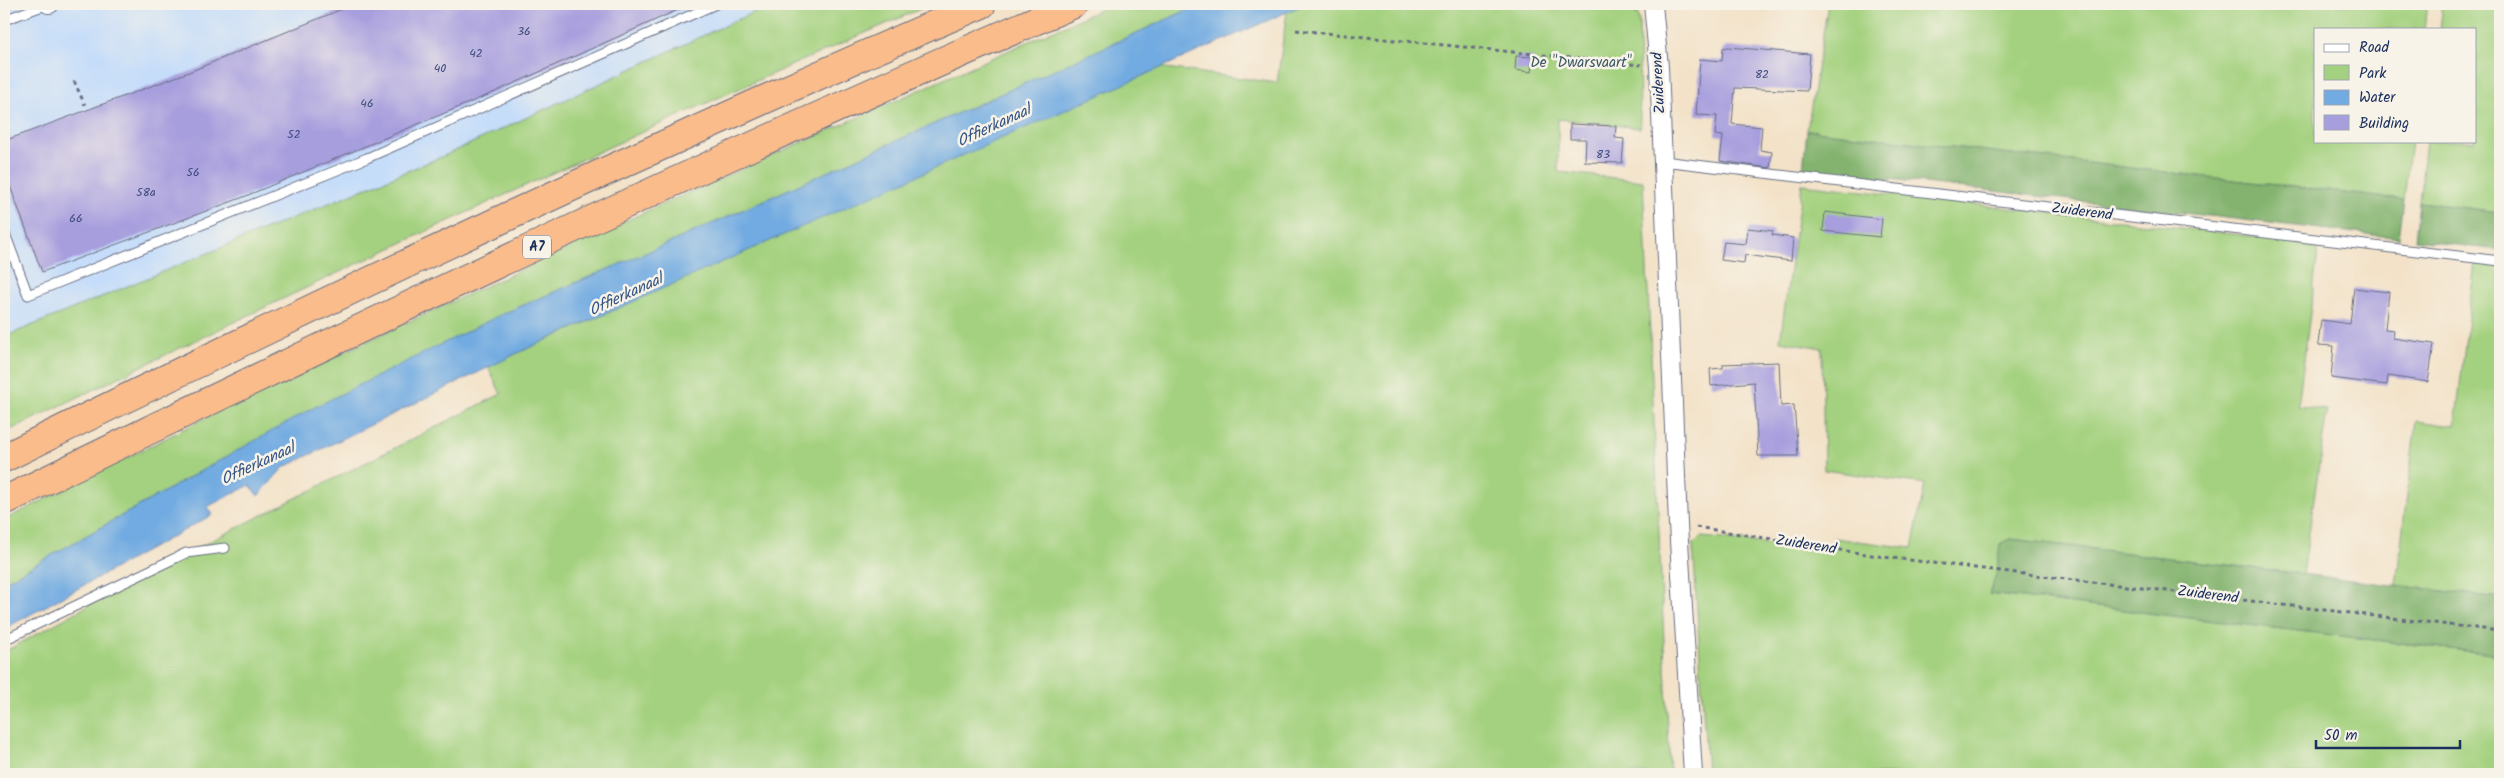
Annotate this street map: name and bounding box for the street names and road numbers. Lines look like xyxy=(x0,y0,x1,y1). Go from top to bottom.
street label: Zuiderend xyxy=(1645,51,1673,114)
street label: Zuiderend xyxy=(2050,196,2115,228)
road number: A7 xyxy=(523,236,551,258)
street label: Zuiderend xyxy=(1774,528,1839,562)
street label: Zuiderend xyxy=(2176,579,2241,611)

